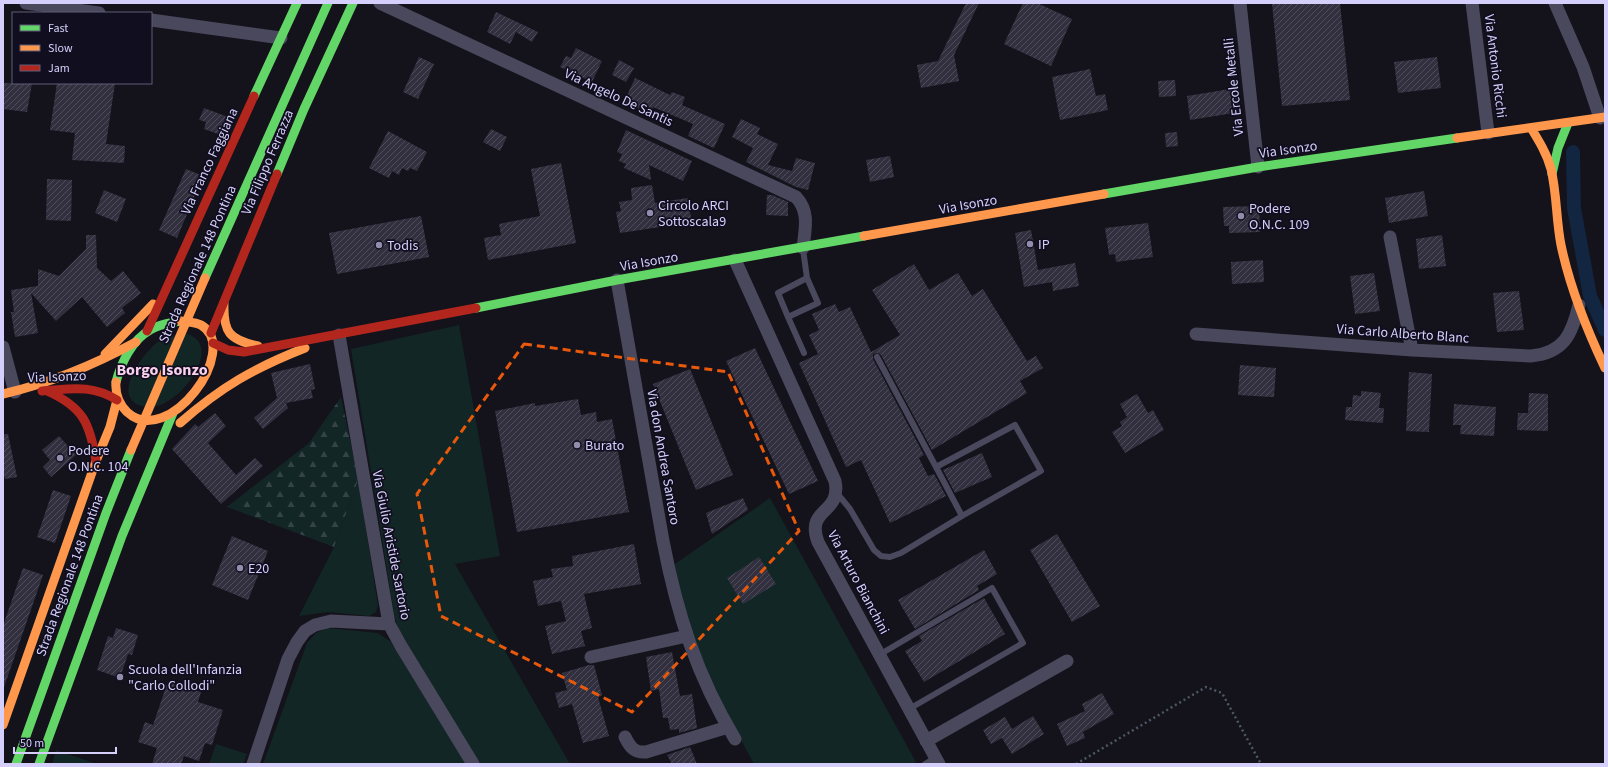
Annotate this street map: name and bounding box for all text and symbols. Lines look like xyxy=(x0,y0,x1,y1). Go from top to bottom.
legend xyxy=(12,12,152,84)
street label: Via Antonio Ricchi xyxy=(1479,13,1511,119)
text: Fast xyxy=(48,20,68,37)
street label: Via Ercole Metalli xyxy=(1219,37,1249,137)
text: Slow xyxy=(48,40,73,57)
text: Jam xyxy=(48,60,70,77)
street label: Via Angelo De Santis xyxy=(561,64,676,132)
street label: Via Franco Faggiana xyxy=(176,105,243,218)
street label: Via Filippo Ferrazza xyxy=(237,107,299,218)
street label: Via Isonzo xyxy=(1258,136,1319,164)
street label: Strada Regionale 148 Pontina xyxy=(154,182,242,347)
street label: Via Isonzo xyxy=(938,190,999,220)
place label: Circolo ARCI Sottoscala9 xyxy=(658,196,729,232)
place label: Podere O.N.C. 109 xyxy=(1249,199,1310,235)
marker: Circolo ARCI Sottoscala9 xyxy=(645,208,655,218)
marker: Podere O.N.C. 109 xyxy=(1236,211,1246,221)
place label: IP xyxy=(1038,235,1050,255)
place label: Todis xyxy=(387,236,418,256)
marker: IP xyxy=(1025,239,1035,249)
marker: Todis xyxy=(374,240,384,250)
street label: Via Isonzo xyxy=(619,247,680,277)
street label: Via Carlo Alberto Blanc xyxy=(1336,319,1471,349)
district label: Borgo Isonzo xyxy=(116,359,208,381)
street label: Via Isonzo xyxy=(27,366,87,388)
street label: Via don Andrea Santoro xyxy=(641,388,685,527)
place label: Burato xyxy=(585,436,624,456)
marker: Burato xyxy=(572,440,582,450)
place label: Podere O.N.C. 104 xyxy=(68,441,129,477)
marker: Podere O.N.C. 104 xyxy=(55,453,65,463)
street label: Via Giulio Aristide Sartorio xyxy=(367,469,415,622)
street label: Strada Regionale 148 Pontina xyxy=(31,491,109,659)
street label: Via Arturo Bianchini xyxy=(822,527,894,638)
place label: E20 xyxy=(248,559,269,579)
marker: E20 xyxy=(235,563,245,573)
place label: Scuola dell'Infanzia "Carlo Collodi" xyxy=(128,660,242,696)
marker: Scuola dell'Infanzia "Carlo Collodi" xyxy=(115,672,125,682)
scale bar xyxy=(14,729,116,755)
text: 50 m xyxy=(20,735,44,752)

